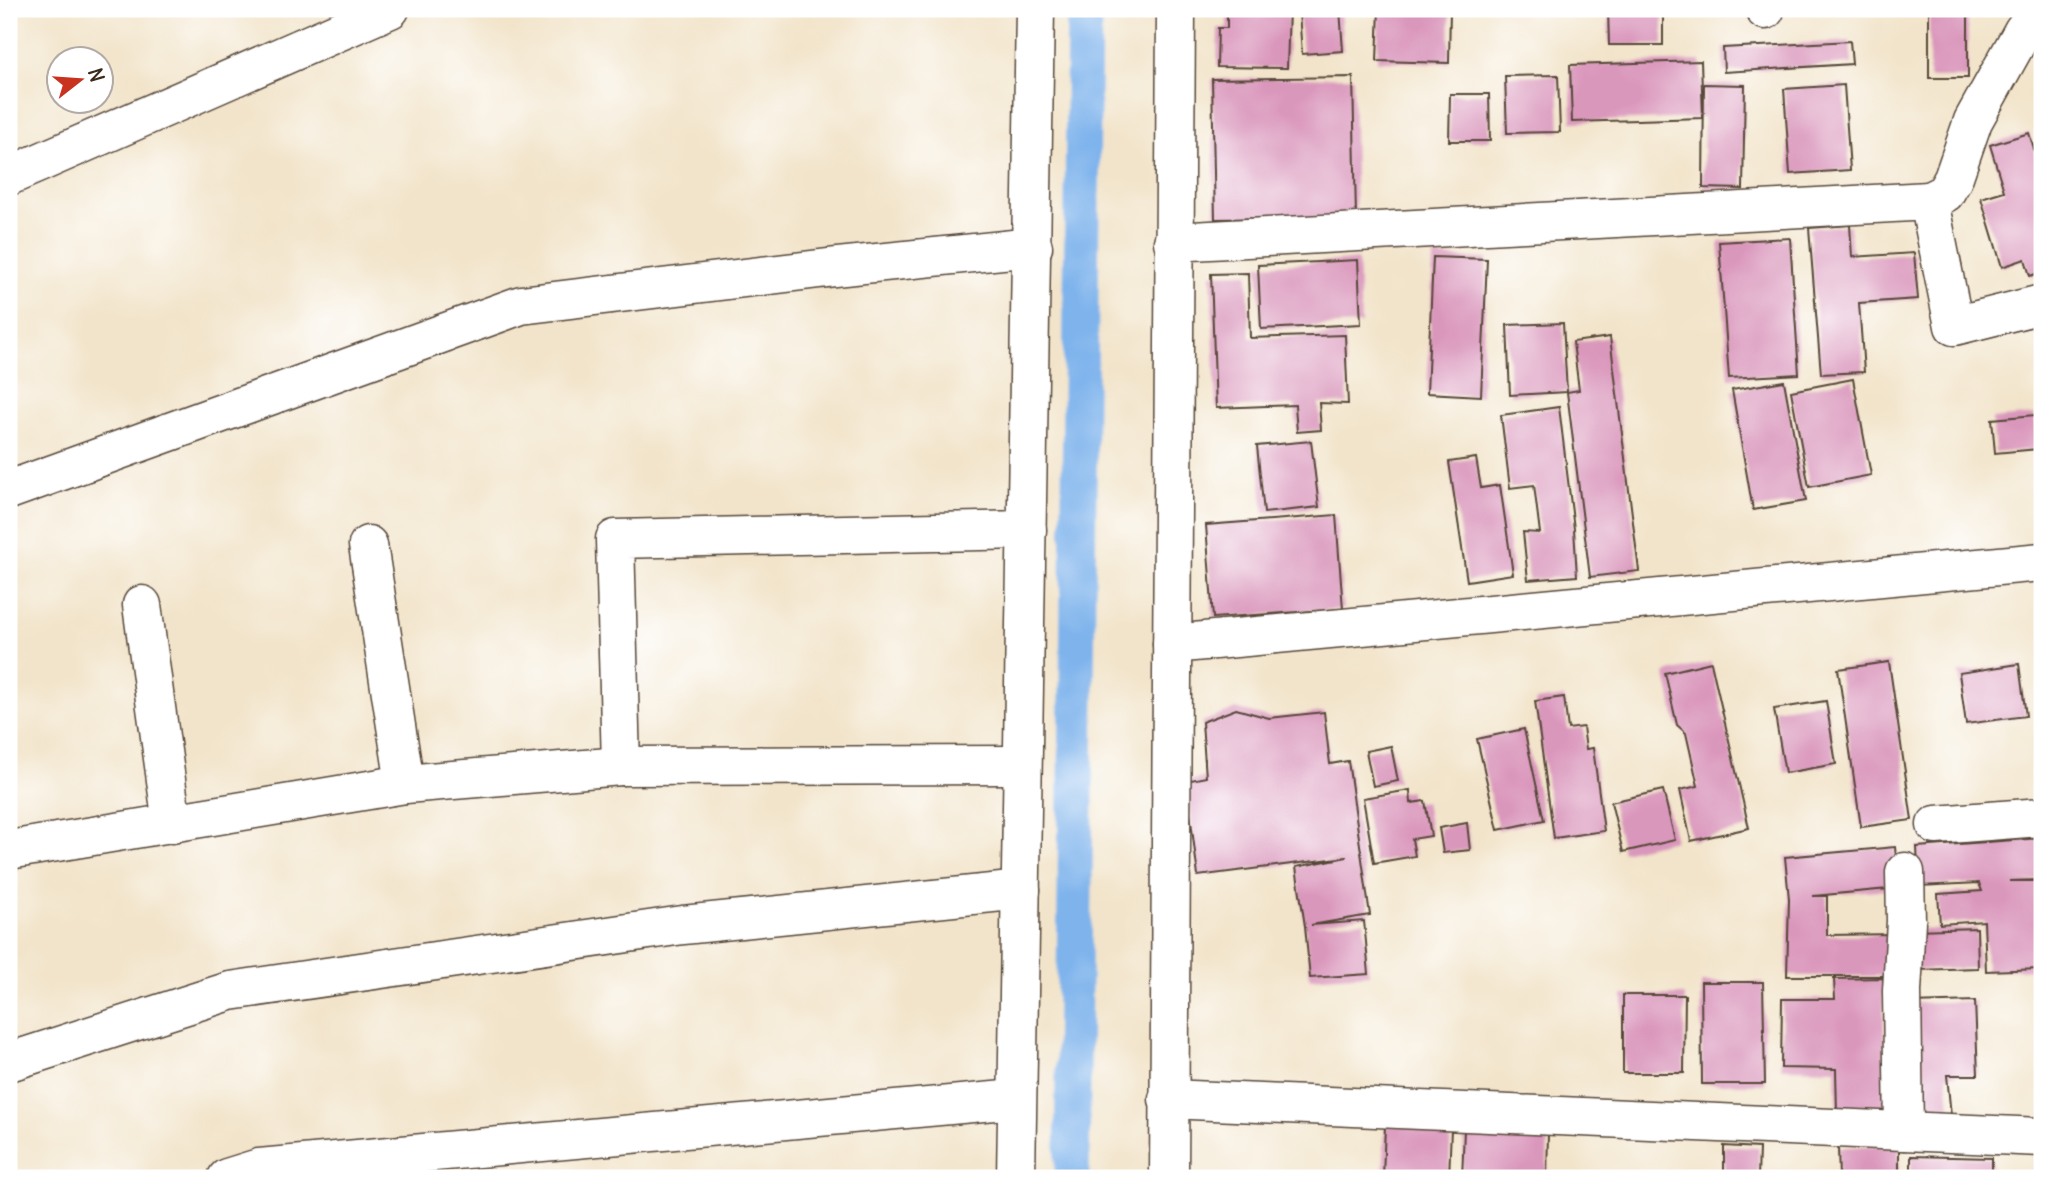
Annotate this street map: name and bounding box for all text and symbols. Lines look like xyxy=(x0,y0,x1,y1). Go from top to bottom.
north arrow xyxy=(46,46,116,116)
text: N xyxy=(83,65,110,85)

